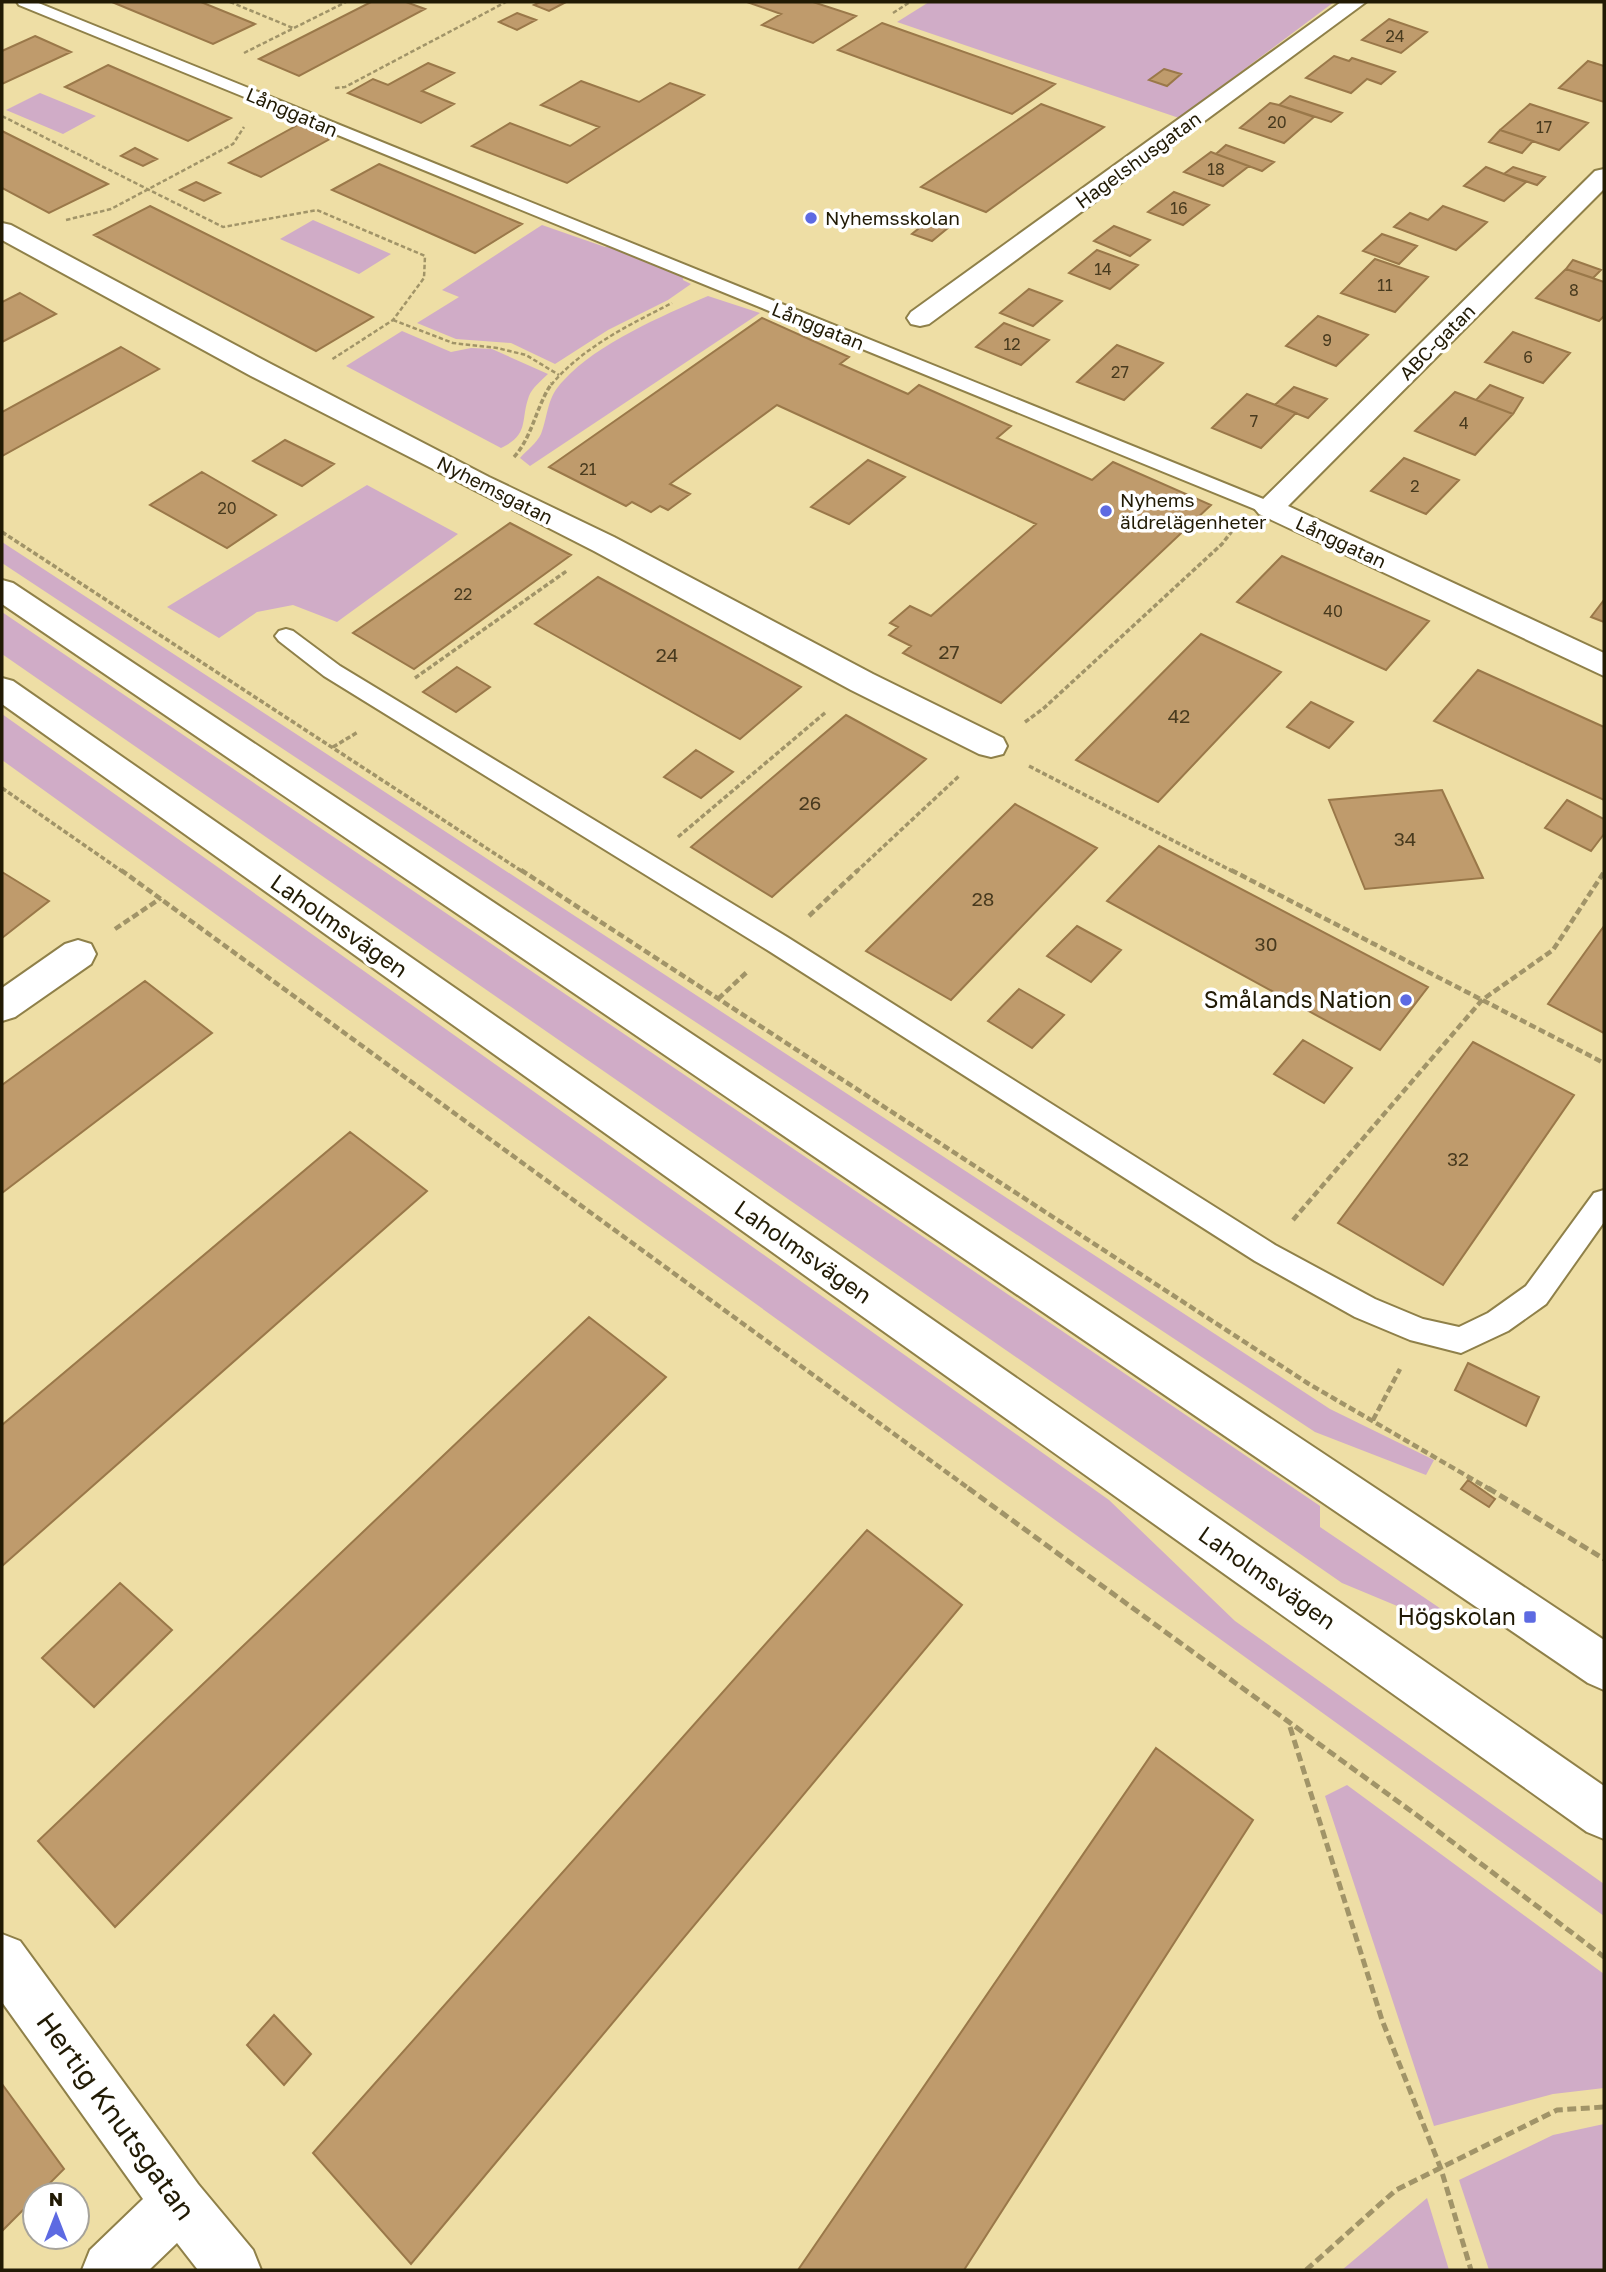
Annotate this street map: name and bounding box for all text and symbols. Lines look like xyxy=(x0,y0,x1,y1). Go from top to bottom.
house number: 24 xyxy=(1385,26,1405,46)
street label: Långgatan xyxy=(243,82,342,141)
street label: Hagelshusgatan xyxy=(1070,106,1205,213)
house number: 20 xyxy=(1267,112,1287,132)
house number: 17 xyxy=(1536,117,1552,137)
house number: 18 xyxy=(1207,159,1225,179)
house number: 16 xyxy=(1170,198,1188,218)
place label: Nyhemsskolan xyxy=(825,206,960,229)
marker: Nyhemsskolan xyxy=(803,210,819,226)
house number: 14 xyxy=(1094,259,1112,279)
house number: 11 xyxy=(1377,275,1393,295)
house number: 8 xyxy=(1569,280,1579,300)
street label: Långgatan xyxy=(769,297,868,354)
street label: ABC-gatan xyxy=(1394,299,1479,384)
house number: 9 xyxy=(1322,330,1332,350)
house number: 12 xyxy=(1003,334,1021,354)
house number: 6 xyxy=(1523,347,1533,367)
house number: 27 xyxy=(1111,362,1129,382)
house number: 7 xyxy=(1250,411,1258,431)
house number: 4 xyxy=(1459,413,1469,433)
street label: Nyhemsgatan xyxy=(433,450,557,529)
house number: 21 xyxy=(579,459,597,479)
house number: 2 xyxy=(1410,476,1420,496)
place label: Nyhems äldrelägenheter xyxy=(1120,488,1267,533)
house number: 20 xyxy=(217,498,237,518)
marker: Nyhems äldrelägenheter xyxy=(1098,503,1114,519)
street label: Långgatan xyxy=(1292,511,1390,573)
house number: 22 xyxy=(454,584,472,604)
house number: 40 xyxy=(1323,601,1343,621)
house number: 27 xyxy=(938,640,960,663)
house number: 24 xyxy=(656,643,678,666)
house number: 42 xyxy=(1168,704,1190,727)
house number: 26 xyxy=(799,791,821,814)
house number: 34 xyxy=(1394,827,1416,850)
street label: Laholmsvägen xyxy=(266,867,414,983)
house number: 28 xyxy=(972,887,994,910)
house number: 30 xyxy=(1255,932,1277,955)
place label: Smålands Nation xyxy=(1204,985,1392,1013)
marker: Smålands Nation xyxy=(1398,992,1414,1008)
house number: 32 xyxy=(1447,1147,1469,1170)
street label: Laholmsvägen xyxy=(730,1193,878,1309)
street label: Laholmsvägen xyxy=(1194,1519,1342,1635)
place label: Högskolan xyxy=(1398,1602,1516,1630)
marker: Högskolan xyxy=(1522,1609,1538,1625)
street label: Hertig Knutsgatan xyxy=(30,2006,203,2226)
north arrow xyxy=(21,2181,91,2251)
text: N xyxy=(49,2187,63,2210)

